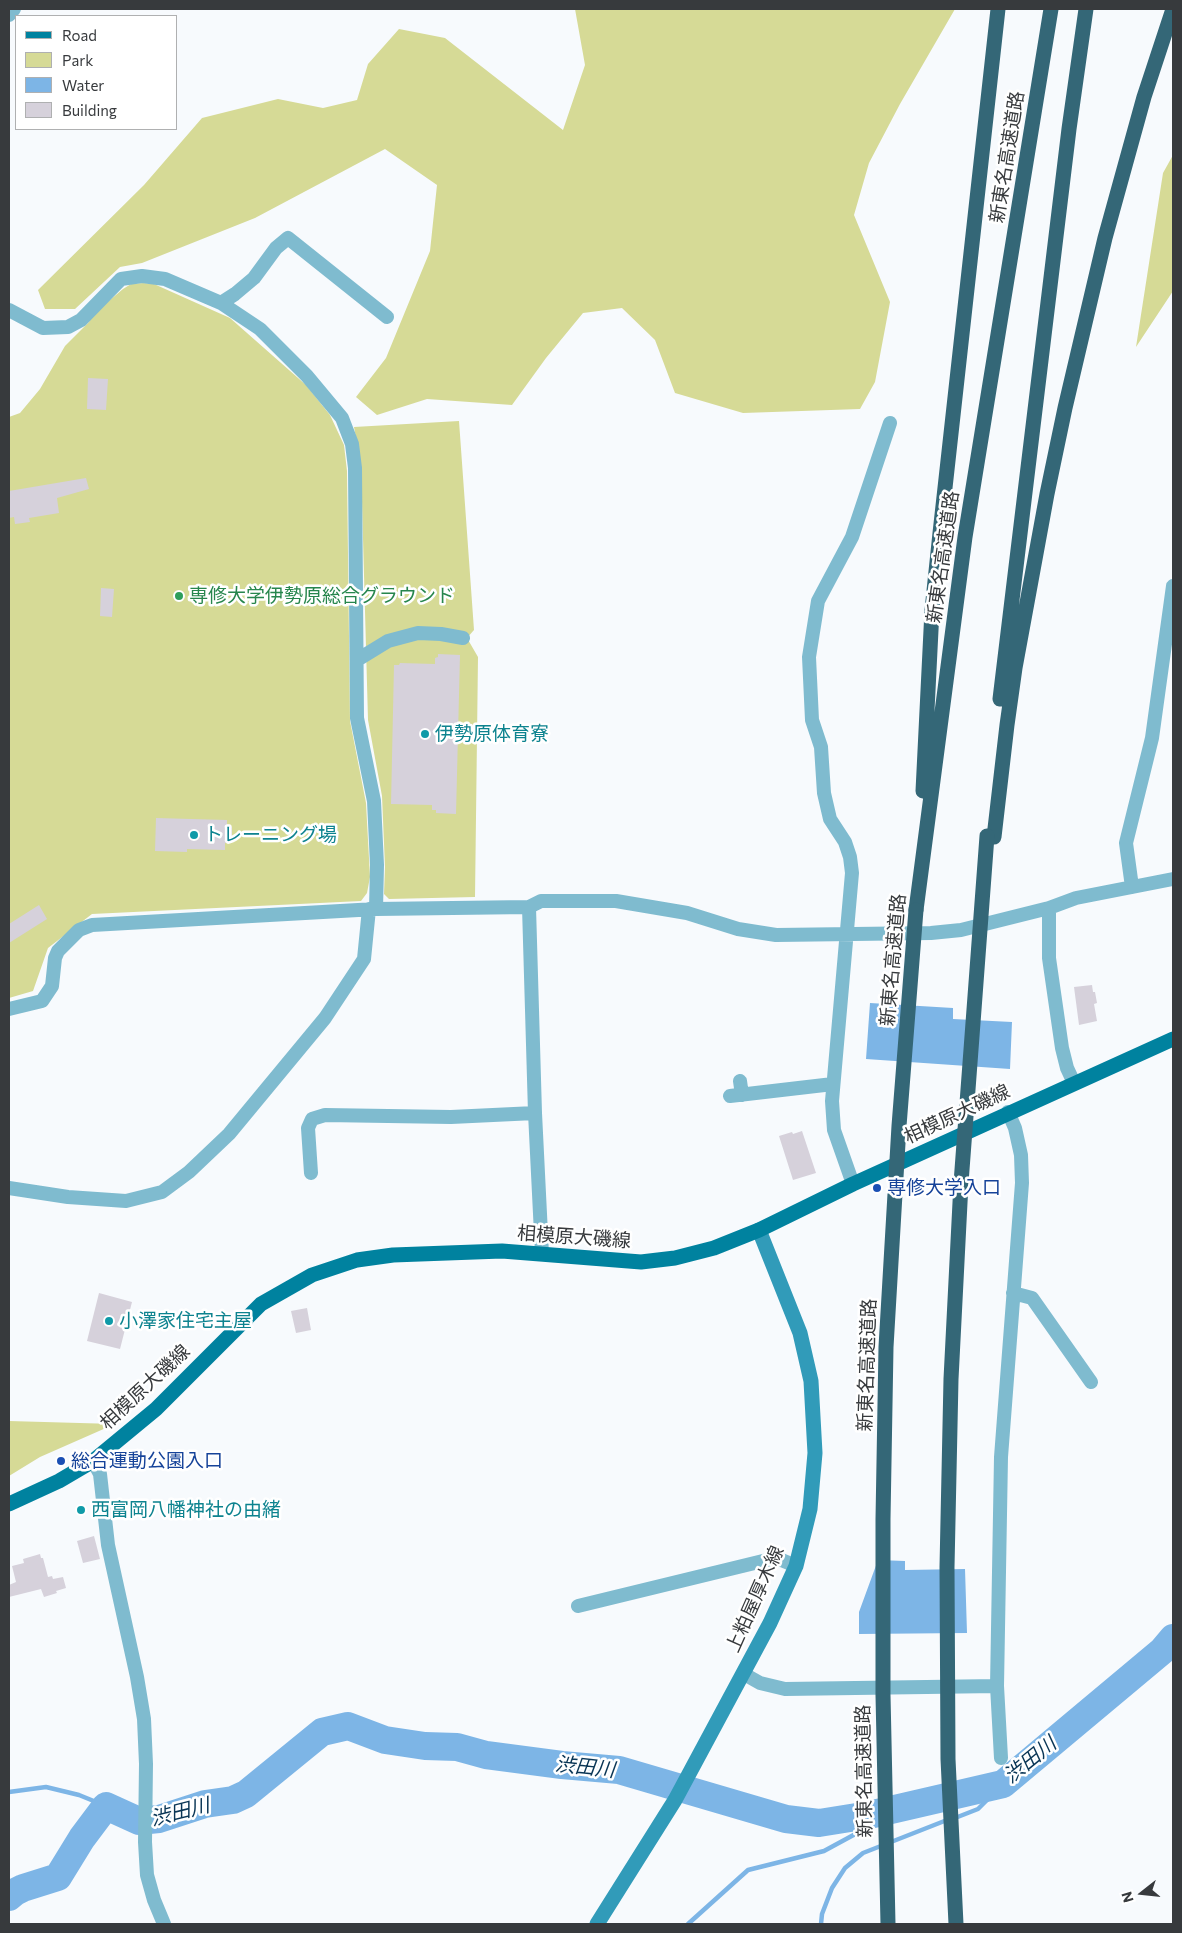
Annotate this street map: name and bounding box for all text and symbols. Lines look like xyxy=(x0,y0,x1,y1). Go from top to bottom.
legend xyxy=(15,15,178,130)
text: Road xyxy=(62,26,97,44)
text: Park xyxy=(62,51,93,69)
text: Water xyxy=(62,76,104,94)
street label: 新東名高速道路 xyxy=(985,90,1029,224)
text: Building xyxy=(62,101,117,119)
street label: 新東名高速道路 xyxy=(922,490,964,624)
place label: 専修大学伊勢原総合グラウンド xyxy=(189,585,455,607)
marker: 専修大学伊勢原総合グラウンド xyxy=(173,590,185,602)
place label: 伊勢原体育寮 xyxy=(435,723,549,745)
marker: 伊勢原体育寮 xyxy=(419,728,431,740)
place label: トレーニング場 xyxy=(204,824,337,846)
marker: トレーニング場 xyxy=(188,829,200,841)
street label: 新東名高速道路 xyxy=(876,893,910,1027)
street label: 相模原大磯線 xyxy=(901,1080,1013,1148)
place label: 専修大学入口 xyxy=(887,1177,1001,1199)
marker: 専修大学入口 xyxy=(871,1182,883,1194)
street label: 相模原大磯線 xyxy=(516,1222,632,1252)
street label: 新東名高速道路 xyxy=(853,1298,881,1432)
place label: 小澤家住宅主屋 xyxy=(119,1310,252,1332)
marker: 小澤家住宅主屋 xyxy=(103,1315,115,1327)
street label: 相模原大磯線 xyxy=(96,1340,194,1434)
place label: 総合運動公園入口 xyxy=(71,1450,223,1472)
marker: 総合運動公園入口 xyxy=(55,1455,67,1467)
place label: 西富岡八幡神社の由緒 xyxy=(91,1499,281,1521)
marker: 西富岡八幡神社の由緒 xyxy=(75,1504,87,1516)
street label: 上粕屋厚木線 xyxy=(721,1542,789,1656)
street label: 新東名高速道路 xyxy=(851,1704,877,1838)
water label: 渋田川 xyxy=(999,1732,1061,1788)
water label: 渋田川 xyxy=(554,1752,616,1782)
water label: 渋田川 xyxy=(148,1793,212,1831)
north arrow xyxy=(1117,1868,1167,1918)
text: N xyxy=(1117,1890,1137,1905)

